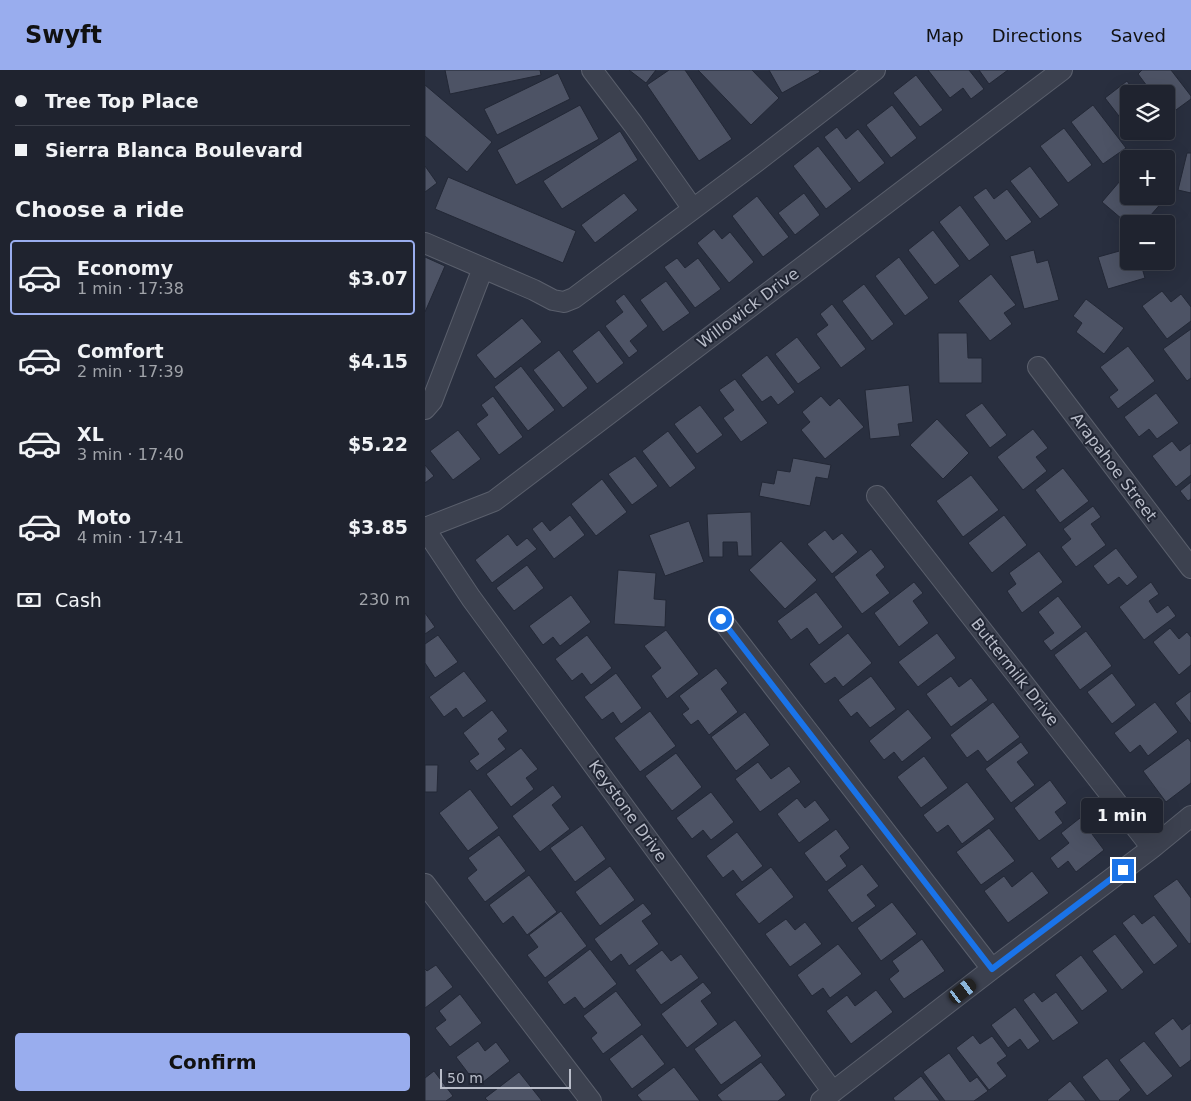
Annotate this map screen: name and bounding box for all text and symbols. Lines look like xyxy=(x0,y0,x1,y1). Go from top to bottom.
text: Swyft xyxy=(25,21,102,49)
text: Map xyxy=(926,25,964,46)
text: Directions xyxy=(992,25,1082,46)
text: Saved xyxy=(1110,25,1166,46)
map controls xyxy=(1120,85,1175,270)
button: layers xyxy=(1120,85,1175,140)
text: Tree Top Place xyxy=(45,90,199,112)
text: Sierra Blanca Boulevard xyxy=(45,139,303,161)
button: + xyxy=(1120,150,1175,205)
text: Choose a ride xyxy=(15,197,184,222)
button: − xyxy=(1120,215,1175,270)
icon: car xyxy=(17,255,62,300)
text: Economy xyxy=(77,257,173,279)
street label: Willowick Drive xyxy=(694,264,802,352)
text: $3.07 xyxy=(348,267,408,289)
text: 1 min · 17:38 xyxy=(77,279,184,298)
icon: car xyxy=(17,338,62,383)
text: Comfort xyxy=(77,340,164,362)
text: $4.15 xyxy=(348,350,408,372)
text: 2 min · 17:39 xyxy=(77,362,184,381)
street label: Arapahoe Street xyxy=(1067,409,1161,525)
icon: car xyxy=(17,421,62,466)
text: XL xyxy=(77,423,104,445)
text: $5.22 xyxy=(348,433,408,455)
text: 3 min · 17:40 xyxy=(77,445,184,464)
icon: car xyxy=(17,504,62,549)
text: Moto xyxy=(77,506,131,528)
text: $3.85 xyxy=(348,516,408,538)
text: 4 min · 17:41 xyxy=(77,528,184,547)
icon: cash xyxy=(15,586,43,614)
text: Cash xyxy=(55,589,102,611)
text: 230 m xyxy=(359,590,410,609)
route start xyxy=(710,608,732,630)
street label: Buttermilk Drive xyxy=(967,614,1063,730)
street label: Keystone Drive xyxy=(585,756,671,866)
callout: 1 min xyxy=(1082,798,1164,832)
text: 1 min xyxy=(1097,806,1147,825)
route end xyxy=(1112,859,1134,881)
car xyxy=(946,976,979,1006)
button: Confirm xyxy=(15,1033,410,1091)
scale bar xyxy=(440,1066,571,1089)
text: 50 m xyxy=(447,1070,483,1086)

